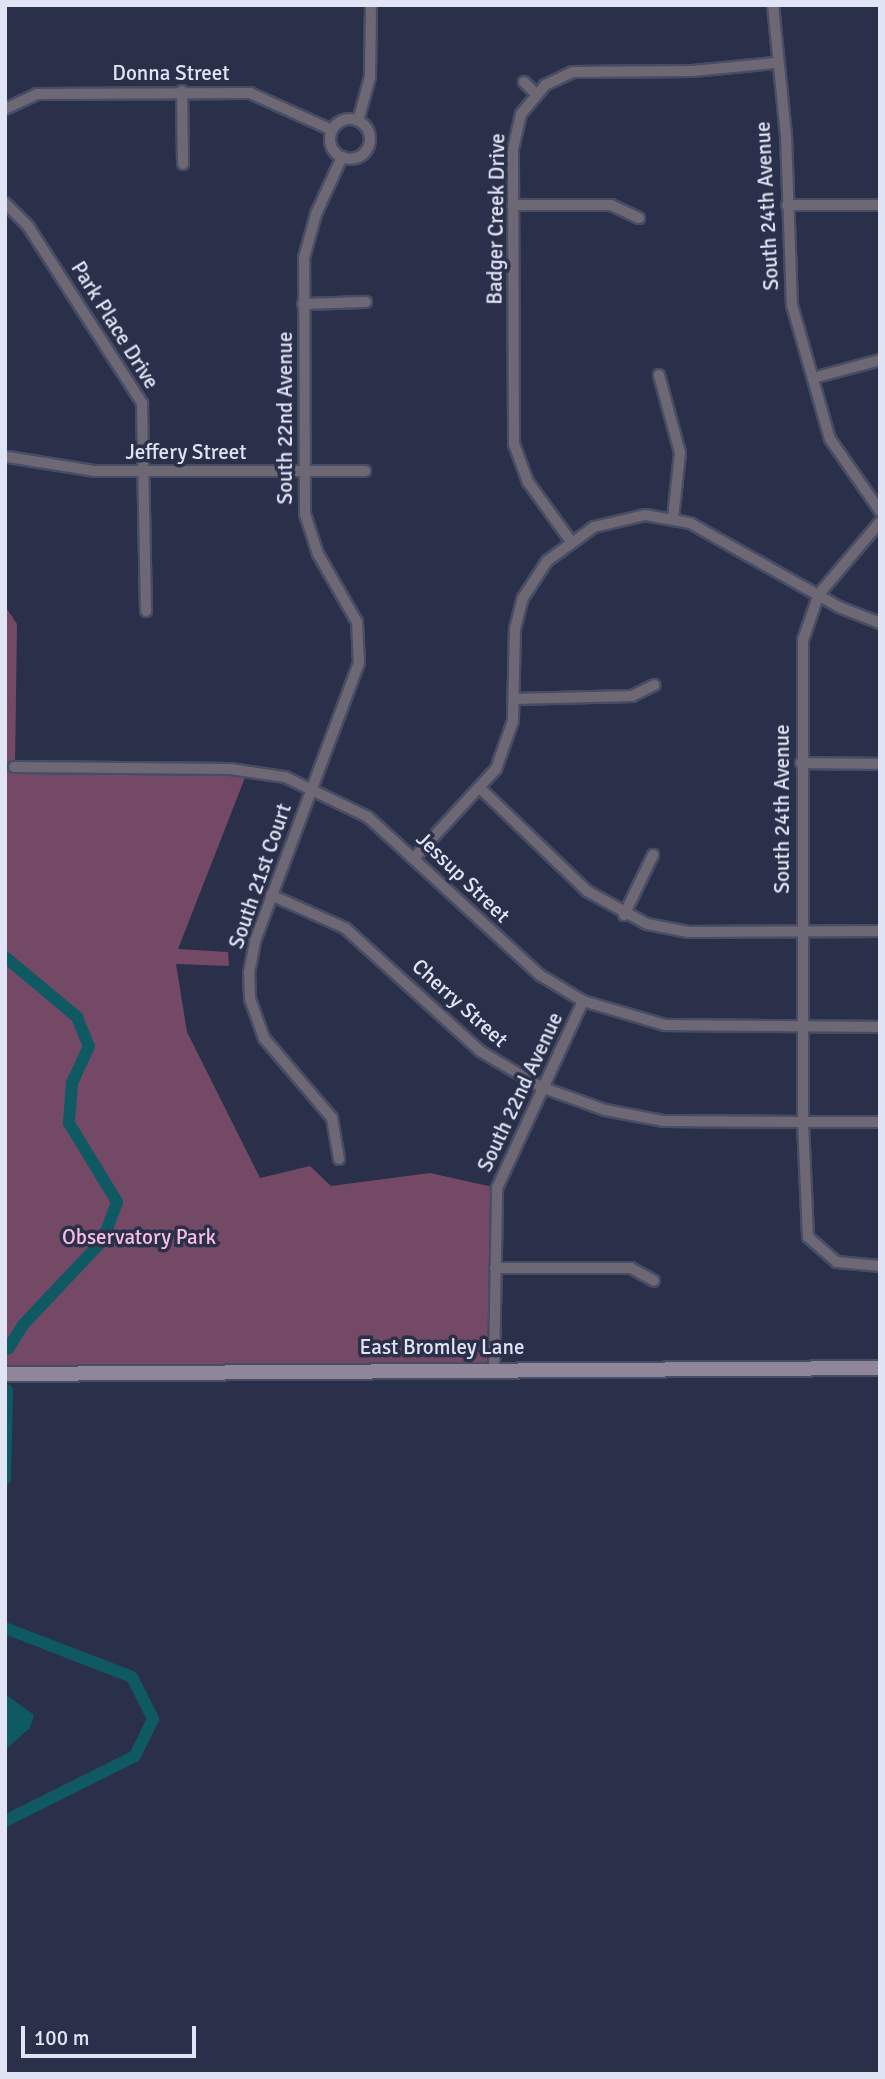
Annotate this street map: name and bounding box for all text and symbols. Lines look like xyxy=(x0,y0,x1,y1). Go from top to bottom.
street label: Donna Street xyxy=(112,60,230,86)
street label: South 24th Avenue xyxy=(750,121,784,291)
street label: Badger Creek Drive xyxy=(482,133,510,305)
street label: Park Place Drive xyxy=(66,257,164,393)
street label: South 22nd Avenue xyxy=(272,331,298,505)
street label: Jeffery Street xyxy=(125,439,247,465)
street label: South 24th Avenue xyxy=(769,724,795,894)
street label: South 21st Court xyxy=(223,800,297,952)
street label: Jessup Street xyxy=(411,826,515,928)
street label: Cherry Street xyxy=(407,954,513,1052)
street label: South 22nd Avenue xyxy=(472,1008,568,1176)
park label: Observatory Park xyxy=(62,1224,216,1250)
street label: East Bromley Lane xyxy=(360,1334,524,1360)
scale bar xyxy=(24,2012,200,2056)
text: 100 m xyxy=(34,2025,89,2051)

